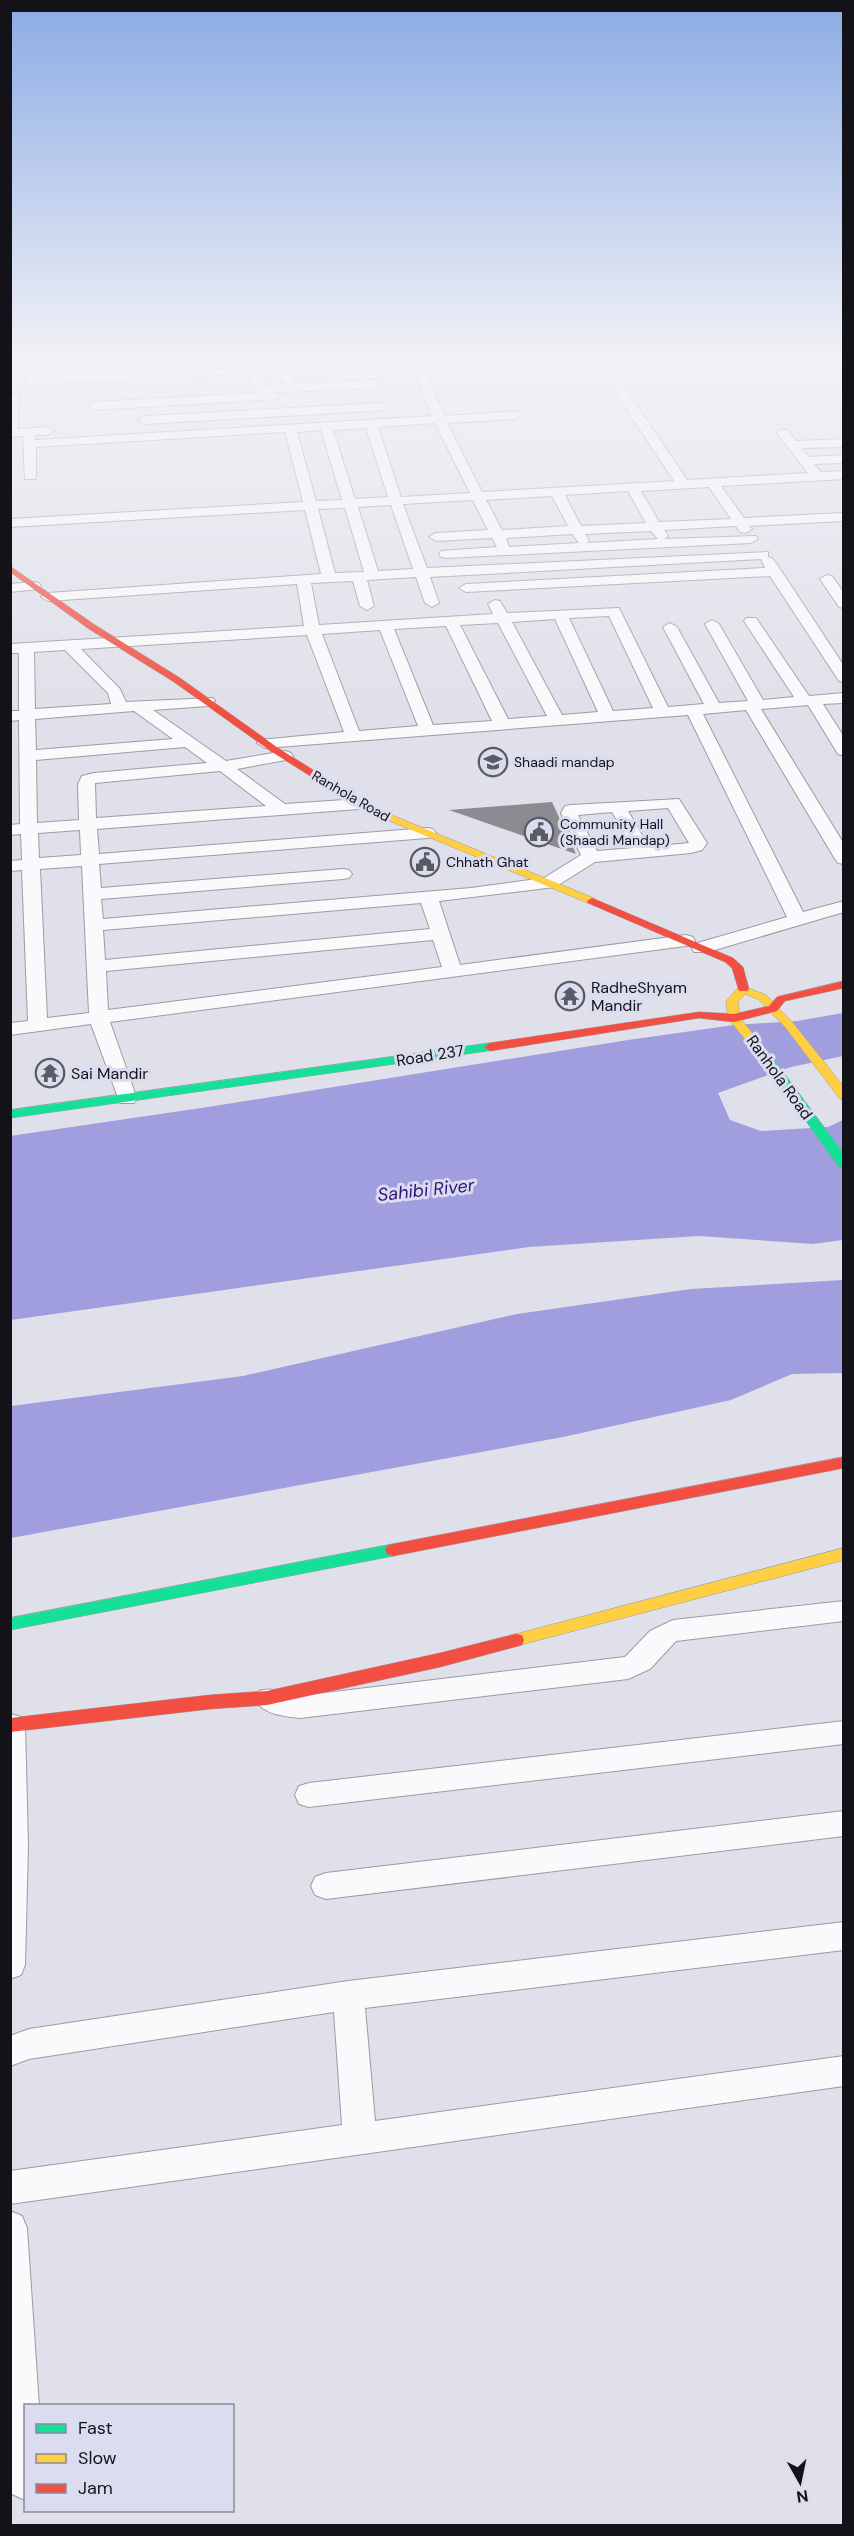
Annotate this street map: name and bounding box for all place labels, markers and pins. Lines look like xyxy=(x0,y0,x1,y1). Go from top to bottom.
school or university icon: Shaadi mandap xyxy=(477,746,509,778)
place label: Shaadi mandap xyxy=(514,753,615,771)
place label: Community Hall (Shaadi Mandap) xyxy=(560,815,670,849)
public building icon: Community Hall (Shaadi Mandap) xyxy=(523,816,555,848)
public building icon: Chhath Ghat xyxy=(409,846,441,878)
place label: Chhath Ghat xyxy=(446,853,528,871)
place label: RadheShyam Mandir xyxy=(591,977,687,1016)
temple icon: RadheShyam Mandir xyxy=(554,980,586,1012)
temple icon: Sai Mandir xyxy=(34,1057,66,1089)
place label: Sai Mandir xyxy=(71,1063,148,1084)

